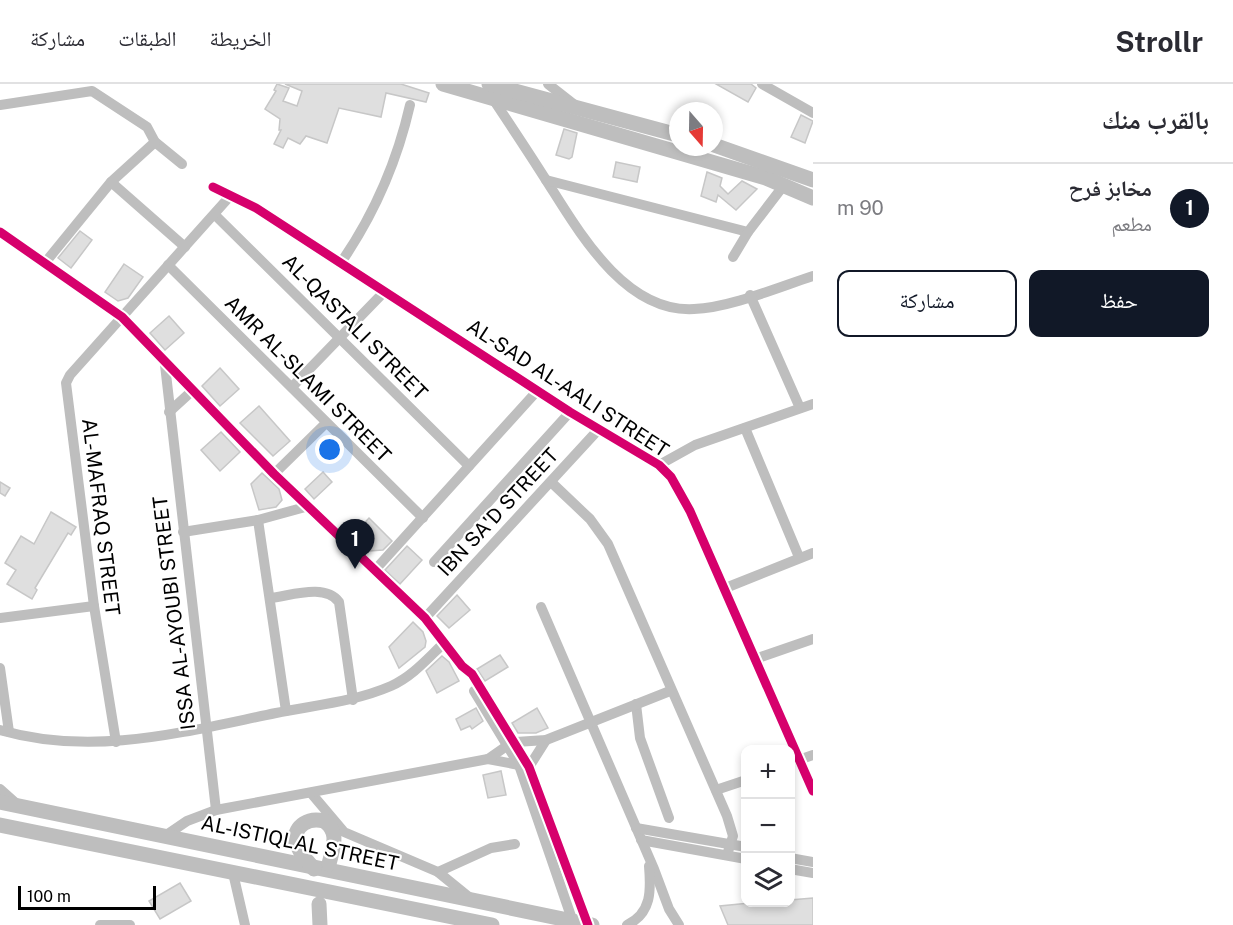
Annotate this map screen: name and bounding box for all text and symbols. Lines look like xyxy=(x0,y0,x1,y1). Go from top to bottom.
text: Strollr xyxy=(1115,25,1203,58)
text: مشاركة xyxy=(30,26,85,51)
text: الطبقات xyxy=(118,26,177,51)
text: الخريطة xyxy=(210,26,271,51)
north arrow xyxy=(669,102,723,156)
text: بالقرب منك xyxy=(1102,104,1209,135)
text: مخابز فرح xyxy=(1069,175,1152,201)
text: 90 m xyxy=(837,196,884,220)
text: 1 xyxy=(1185,196,1194,220)
text: مطعم xyxy=(1111,212,1152,236)
street label: AL-QASTALI STREET xyxy=(277,249,433,405)
button: مشاركة xyxy=(837,270,1017,337)
button: حفظ xyxy=(1029,270,1209,337)
street label: AMR AL-SLAMI STREET xyxy=(220,291,396,467)
street label: AL-SAD AL-AALI STREET xyxy=(463,314,673,462)
street label: AL-MAFRAQ STREET xyxy=(77,417,125,617)
your location xyxy=(315,435,344,464)
street label: IBN SA'D STREET xyxy=(433,443,563,581)
street label: ISSA AL-AYOUBI STREET xyxy=(148,495,200,731)
pin: 1 xyxy=(336,520,374,569)
map controls xyxy=(741,745,795,907)
button: + xyxy=(741,745,795,799)
button: − xyxy=(741,799,795,853)
street label: AL-ISTIQLAL STREET xyxy=(199,810,401,876)
button: layers xyxy=(741,853,795,907)
scale bar xyxy=(18,883,156,910)
text: 100 m xyxy=(27,887,71,906)

